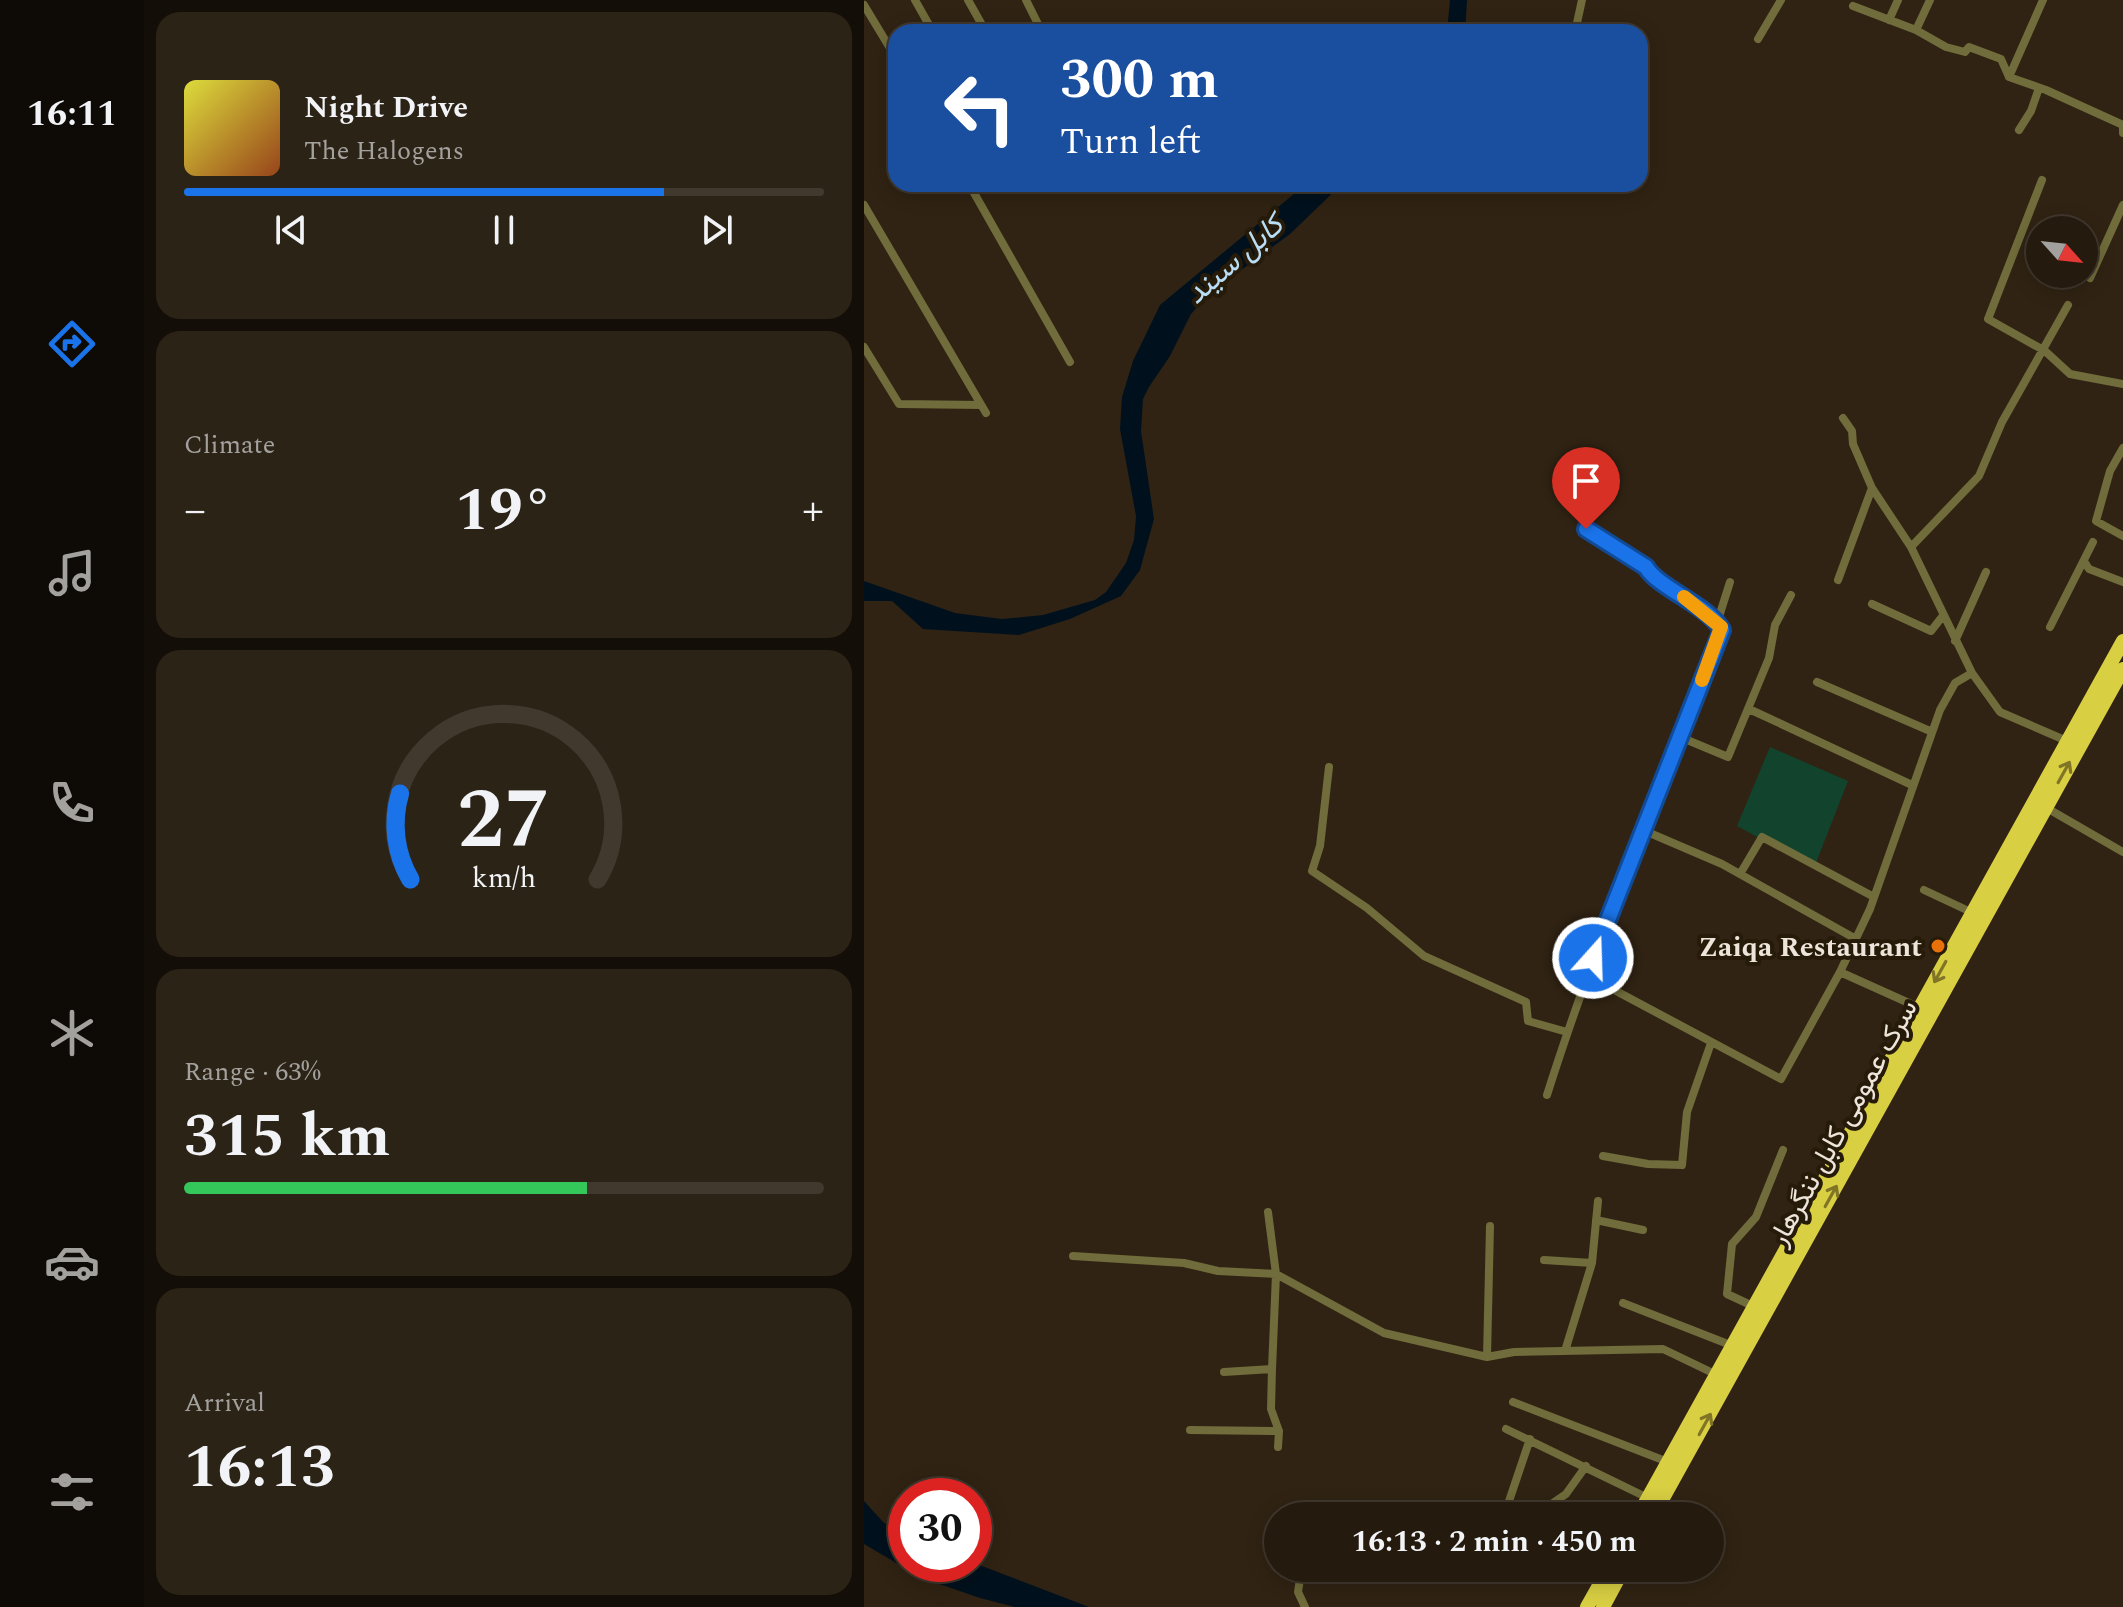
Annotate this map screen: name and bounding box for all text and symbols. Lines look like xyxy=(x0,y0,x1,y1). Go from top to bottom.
text: 300 m xyxy=(1060,38,1219,123)
icon: left xyxy=(928,56,1032,160)
text: Night Drive xyxy=(304,85,468,131)
text: 16:11 xyxy=(27,87,117,142)
text: Turn left xyxy=(1060,115,1201,170)
text: The Halogens xyxy=(304,131,464,171)
water label: کابل سيند xyxy=(1175,201,1298,316)
icon: previous xyxy=(269,208,313,252)
icon: pause xyxy=(482,208,526,252)
icon: next xyxy=(695,208,739,252)
north arrow xyxy=(2026,216,2098,288)
map controls xyxy=(2026,216,2098,288)
icon: directions xyxy=(44,316,100,372)
text: Climate xyxy=(184,425,275,465)
pin xyxy=(1552,447,1620,529)
icon: arrive xyxy=(1564,459,1608,503)
text: 19° xyxy=(455,465,553,557)
text: − xyxy=(184,477,206,544)
text: + xyxy=(802,477,824,544)
icon: music xyxy=(44,545,100,601)
text: 27 xyxy=(457,757,551,884)
one-way arrow xyxy=(2057,761,2073,785)
icon: phone xyxy=(44,775,100,831)
text: km/h xyxy=(472,857,536,900)
position arrow xyxy=(1551,916,1635,1000)
place label: Zaiqa Restaurant xyxy=(1698,926,1922,969)
marker: Zaiqa Restaurant xyxy=(1929,937,1947,955)
one-way arrow xyxy=(1932,959,1947,983)
street label: سرک عمومی کابل ننگرهار xyxy=(1757,992,1929,1255)
icon: climate xyxy=(44,1005,100,1061)
text: Range · 63% xyxy=(184,1052,321,1092)
text: 315 km xyxy=(184,1091,390,1183)
one-way arrow xyxy=(1824,1185,1839,1209)
icon: car xyxy=(44,1234,100,1290)
text: Arrival xyxy=(184,1383,265,1423)
one-way arrow xyxy=(1697,1413,1713,1436)
text: 16:13 xyxy=(184,1422,335,1514)
icon: filters xyxy=(44,1464,100,1520)
speed limit sign: 30 xyxy=(888,1478,992,1582)
text: 16:13 · 2 min · 450 m xyxy=(1351,1519,1637,1565)

